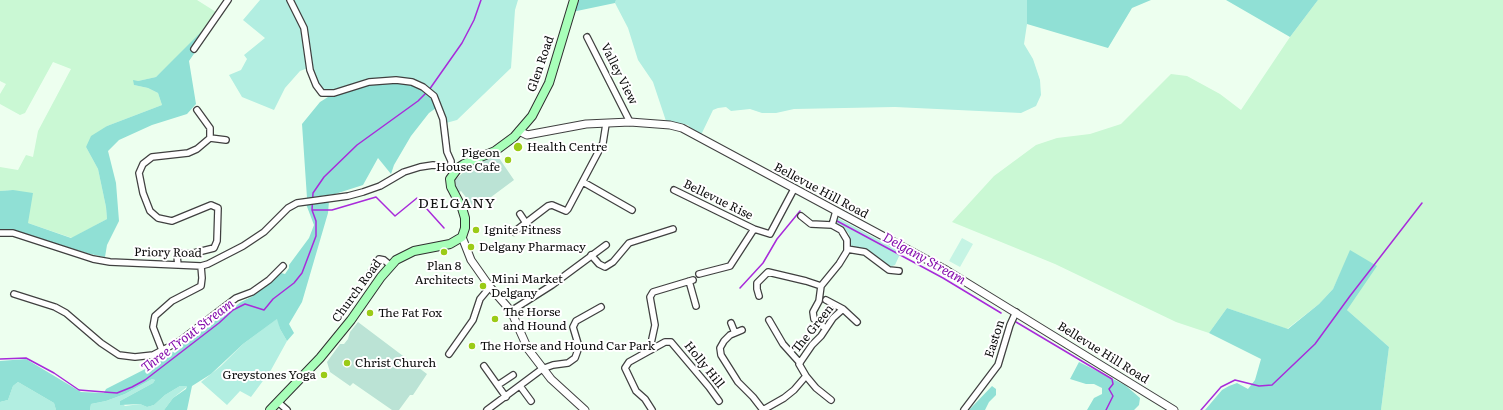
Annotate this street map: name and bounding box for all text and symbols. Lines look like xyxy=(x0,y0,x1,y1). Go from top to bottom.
street label: Glen Road xyxy=(525,34,557,94)
street label: Valley View xyxy=(597,41,641,107)
place label: Health Centre xyxy=(527,140,607,154)
marker: Health Centre xyxy=(512,141,524,153)
place label: Pigeon House Cafe xyxy=(436,146,500,174)
marker: Pigeon House Cafe xyxy=(503,155,513,165)
street label: Bellevue Hill Road xyxy=(771,160,871,222)
street label: Bellevue Rise xyxy=(681,177,755,223)
district label: DELGANY xyxy=(418,196,496,212)
place label: Ignite Fitness xyxy=(484,223,561,237)
marker: Ignite Fitness xyxy=(471,225,481,235)
water label: Delgany Stream xyxy=(880,230,968,288)
place label: Delgany Pharmacy xyxy=(479,240,586,254)
marker: Delgany Pharmacy xyxy=(466,242,476,252)
street label: Priory Road xyxy=(134,245,202,261)
marker: Plan 8 Architects xyxy=(439,247,449,257)
street label: Church Road xyxy=(329,257,385,325)
place label: Plan 8 Architects xyxy=(415,259,473,287)
place label: Mini Market Delgany xyxy=(491,272,563,300)
marker: Mini Market Delgany xyxy=(478,281,488,291)
water label: Three Trout Stream xyxy=(139,296,237,376)
street label: The Green xyxy=(789,302,837,356)
place label: The Horse and Hound xyxy=(503,305,567,333)
place label: The Fat Fox xyxy=(378,306,442,320)
marker: The Fat Fox xyxy=(365,308,375,318)
marker: The Horse and Hound xyxy=(490,314,500,324)
street label: Easton xyxy=(982,318,1008,360)
street label: Bellevue Hill Road xyxy=(1055,319,1151,387)
place label: The Horse and Hound Car Park xyxy=(480,339,655,353)
street label: Holly Hill xyxy=(681,339,727,391)
marker: The Horse and Hound Car Park xyxy=(467,341,477,351)
place label: Christ Church xyxy=(355,356,436,370)
marker: Christ Church xyxy=(342,358,352,368)
place label: Greystones Yoga xyxy=(222,368,316,382)
marker: Greystones Yoga xyxy=(319,370,329,380)

